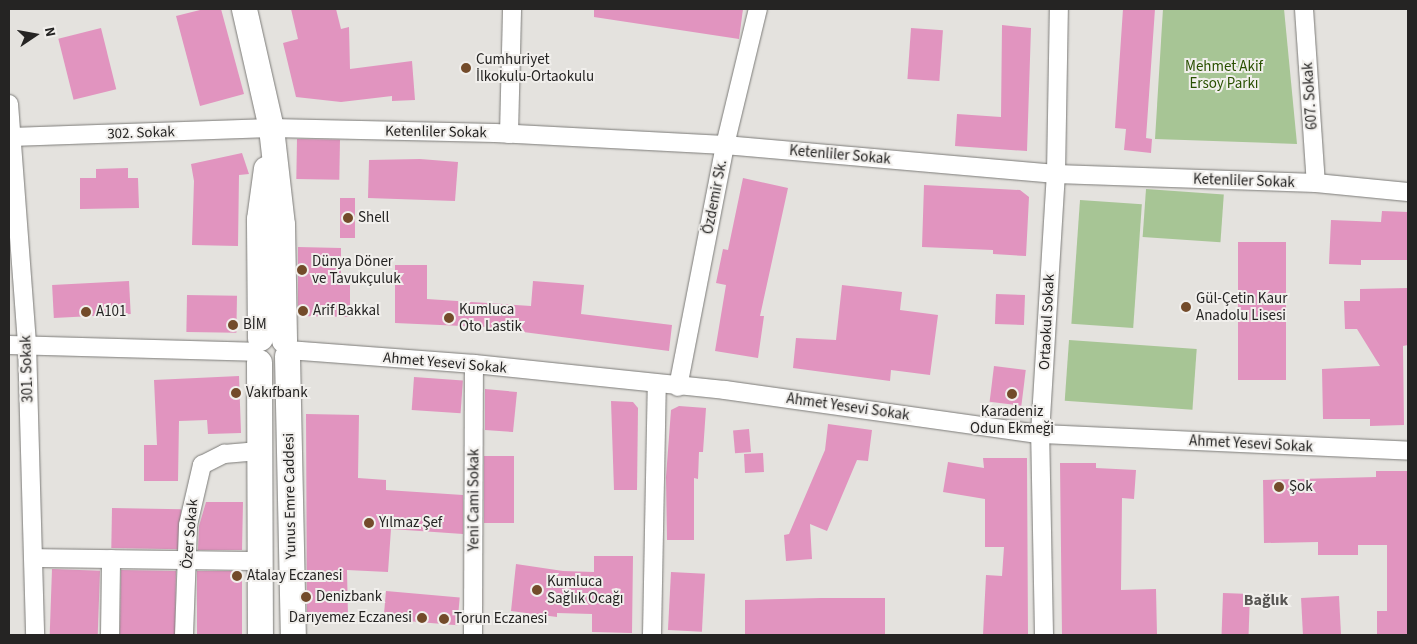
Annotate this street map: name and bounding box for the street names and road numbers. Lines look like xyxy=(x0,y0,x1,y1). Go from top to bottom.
street label: 607. Sokak xyxy=(1299,62,1321,130)
street label: Ketenliler Sokak xyxy=(385,122,487,142)
street label: 302. Sokak xyxy=(107,123,175,143)
street label: Ketenliler Sokak xyxy=(789,142,891,168)
street label: Özdemir Sk. xyxy=(699,158,731,236)
street label: Ketenliler Sokak xyxy=(1193,170,1295,192)
street label: Ortaokul Sokak xyxy=(1035,273,1059,371)
street label: 301. Sokak xyxy=(17,335,37,403)
street label: Ahmet Yesevi Sokak xyxy=(382,349,508,377)
street label: Ahmet Yesevi Sokak xyxy=(785,389,911,425)
street label: Ahmet Yesevi Sokak xyxy=(1189,432,1313,456)
street label: Yunus Emre Caddesi xyxy=(280,433,300,559)
street label: Yeni Cami Sokak xyxy=(465,449,483,551)
street label: Özer Sokak xyxy=(178,498,202,570)

